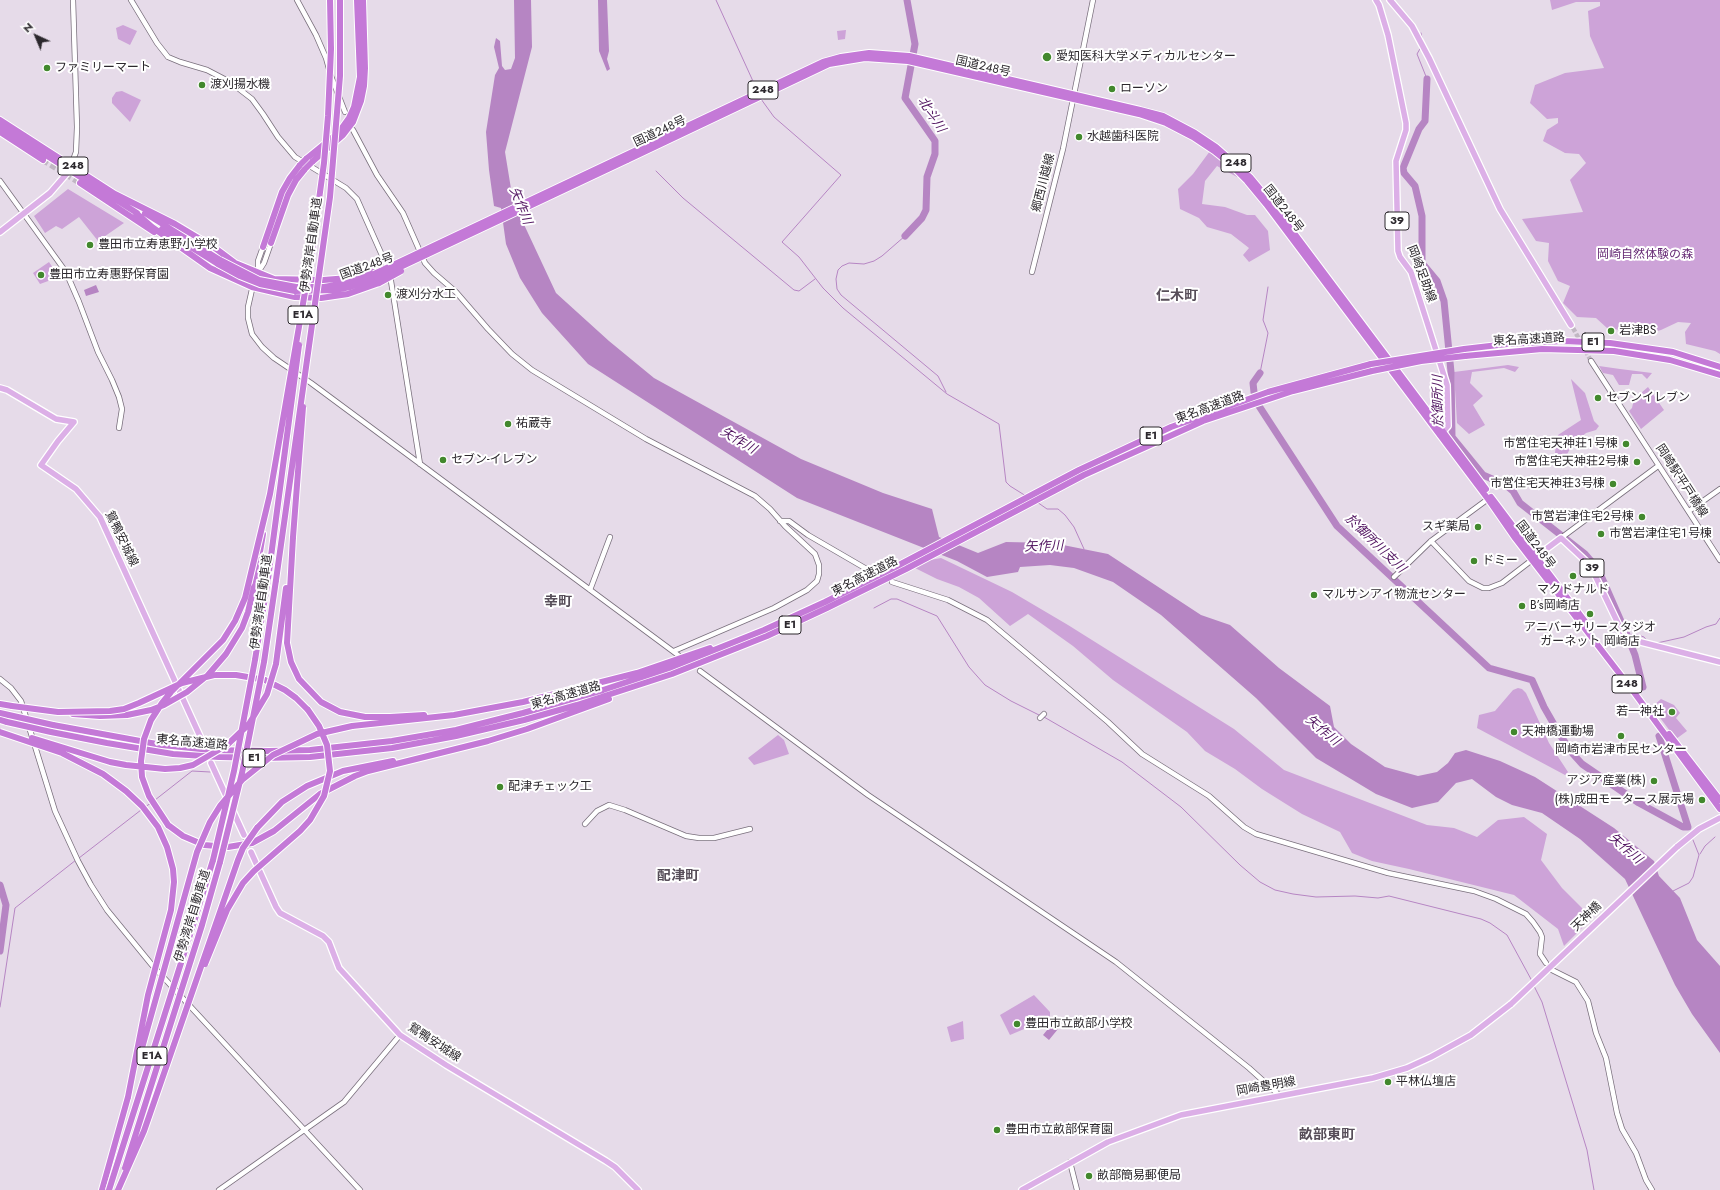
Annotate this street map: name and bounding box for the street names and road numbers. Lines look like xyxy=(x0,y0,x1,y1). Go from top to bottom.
street label: 国道248号 xyxy=(954,54,1012,80)
road number: 248 xyxy=(748,81,778,99)
street label: 国道248号 xyxy=(631,114,689,150)
street label: 郷西川越線 xyxy=(1030,152,1058,214)
road number: 248 xyxy=(1221,154,1251,172)
road number: 248 xyxy=(58,157,88,175)
street label: 国道248号 xyxy=(1260,182,1306,236)
street label: 伊勢湾岸自動車道 xyxy=(298,196,326,294)
road number: 39 xyxy=(1385,212,1409,230)
street label: 岡崎足助線 xyxy=(1404,243,1438,305)
street label: 国道248号 xyxy=(338,251,396,283)
road number: E1A xyxy=(288,306,318,324)
street label: 東名高速道路 xyxy=(1493,331,1565,349)
road number: E1 xyxy=(1582,333,1604,351)
street label: 東名高速道路 xyxy=(1174,389,1246,427)
road number: E1 xyxy=(1140,427,1162,445)
street label: 岡崎駅平戸橋線 xyxy=(1652,442,1710,520)
street label: 鴛鴨安城線 xyxy=(101,509,141,569)
street label: 国道248号 xyxy=(1512,518,1558,572)
street label: 伊勢湾岸自動車道 xyxy=(248,553,276,651)
street label: 東名高速道路 xyxy=(830,554,900,600)
road number: 39 xyxy=(1580,559,1604,577)
road number: E1 xyxy=(779,616,801,634)
road number: 248 xyxy=(1612,675,1642,693)
street label: 東名高速道路 xyxy=(529,679,603,713)
street label: 東名高速道路 xyxy=(156,733,228,753)
road number: E1 xyxy=(243,749,265,767)
street label: 伊勢湾岸自動車道 xyxy=(172,868,214,964)
street label: 天神橋 xyxy=(1569,899,1605,935)
street label: 鴛鴨安城線 xyxy=(405,1021,463,1065)
road number: E1A xyxy=(137,1047,167,1065)
street label: 岡崎豊明線 xyxy=(1235,1075,1297,1099)

